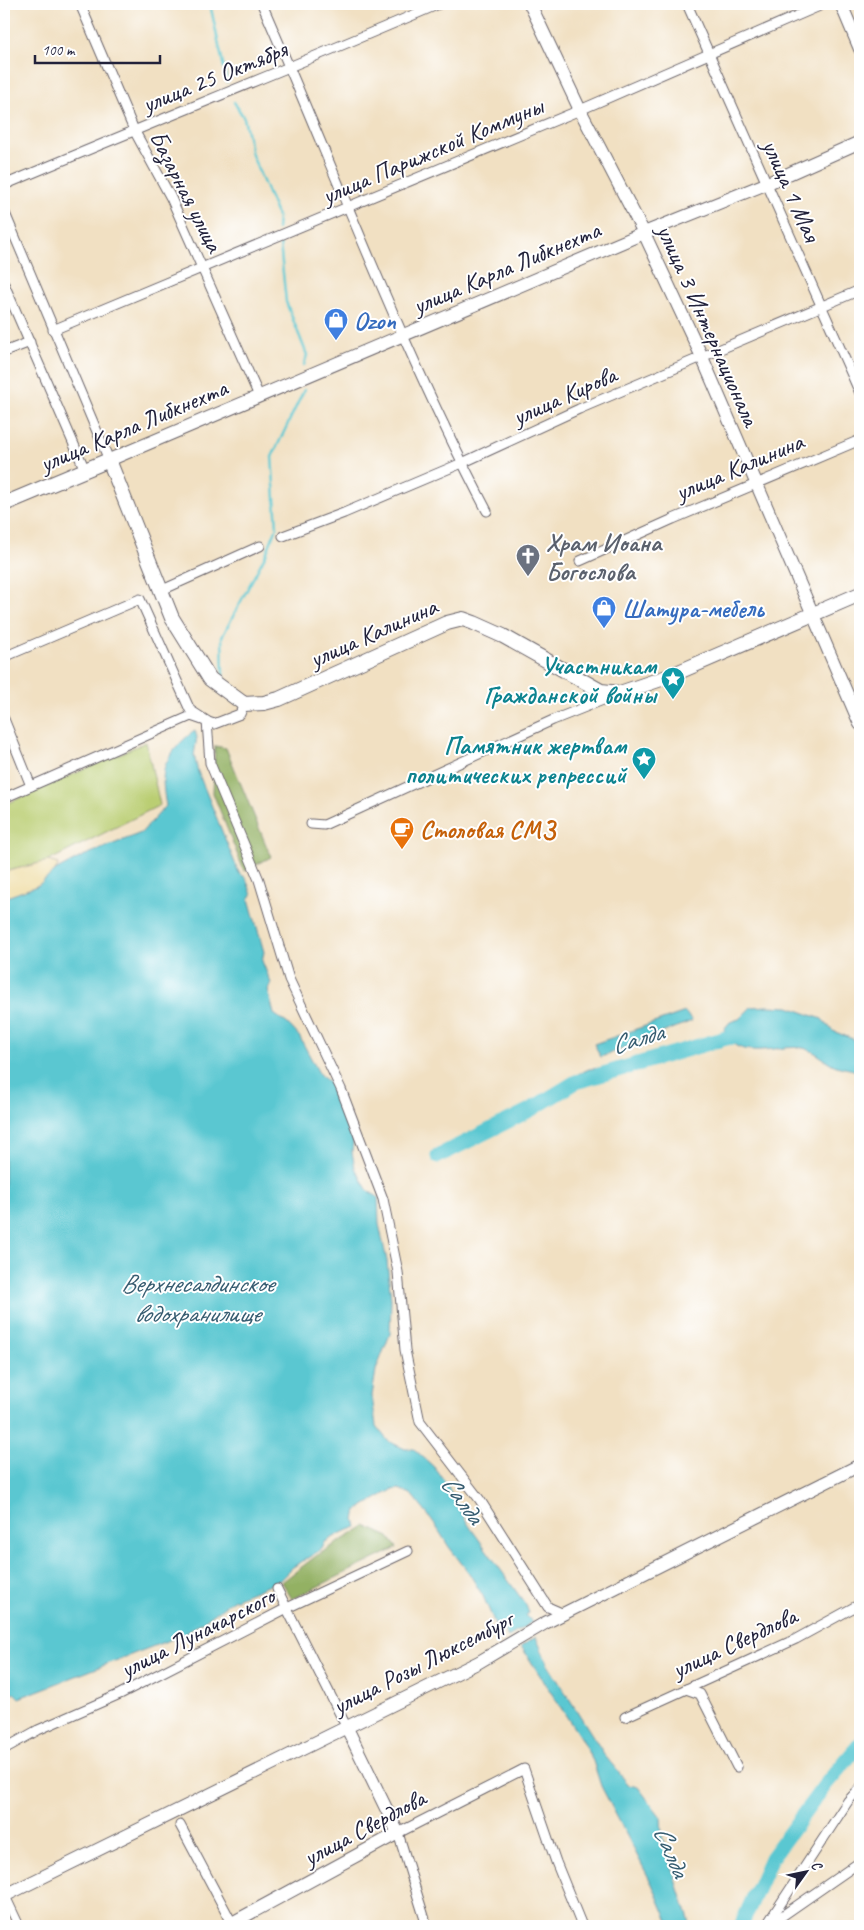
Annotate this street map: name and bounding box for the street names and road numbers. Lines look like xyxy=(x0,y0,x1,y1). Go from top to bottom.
street label: улица 25 Октября xyxy=(136,33,293,121)
street label: улица Парижской Коммуны xyxy=(315,89,549,213)
street label: Базарная улица xyxy=(141,125,231,260)
street label: улица 1 Мая xyxy=(754,133,829,248)
street label: улица Карла Либкнехта xyxy=(406,213,607,323)
street label: улица 3 Интернационала xyxy=(648,218,768,434)
street label: улица Кирова xyxy=(506,358,624,434)
street label: улица Карла Либкнехта xyxy=(33,371,234,481)
street label: улица Калинина xyxy=(668,425,810,509)
street label: улица Калинина xyxy=(303,590,444,676)
street label: улица Луначарского xyxy=(113,1579,283,1686)
street label: улица Свердлова xyxy=(665,1599,804,1687)
street label: улица Розы Люксембург xyxy=(325,1602,521,1723)
street label: улица Свердлова xyxy=(296,1781,434,1874)

